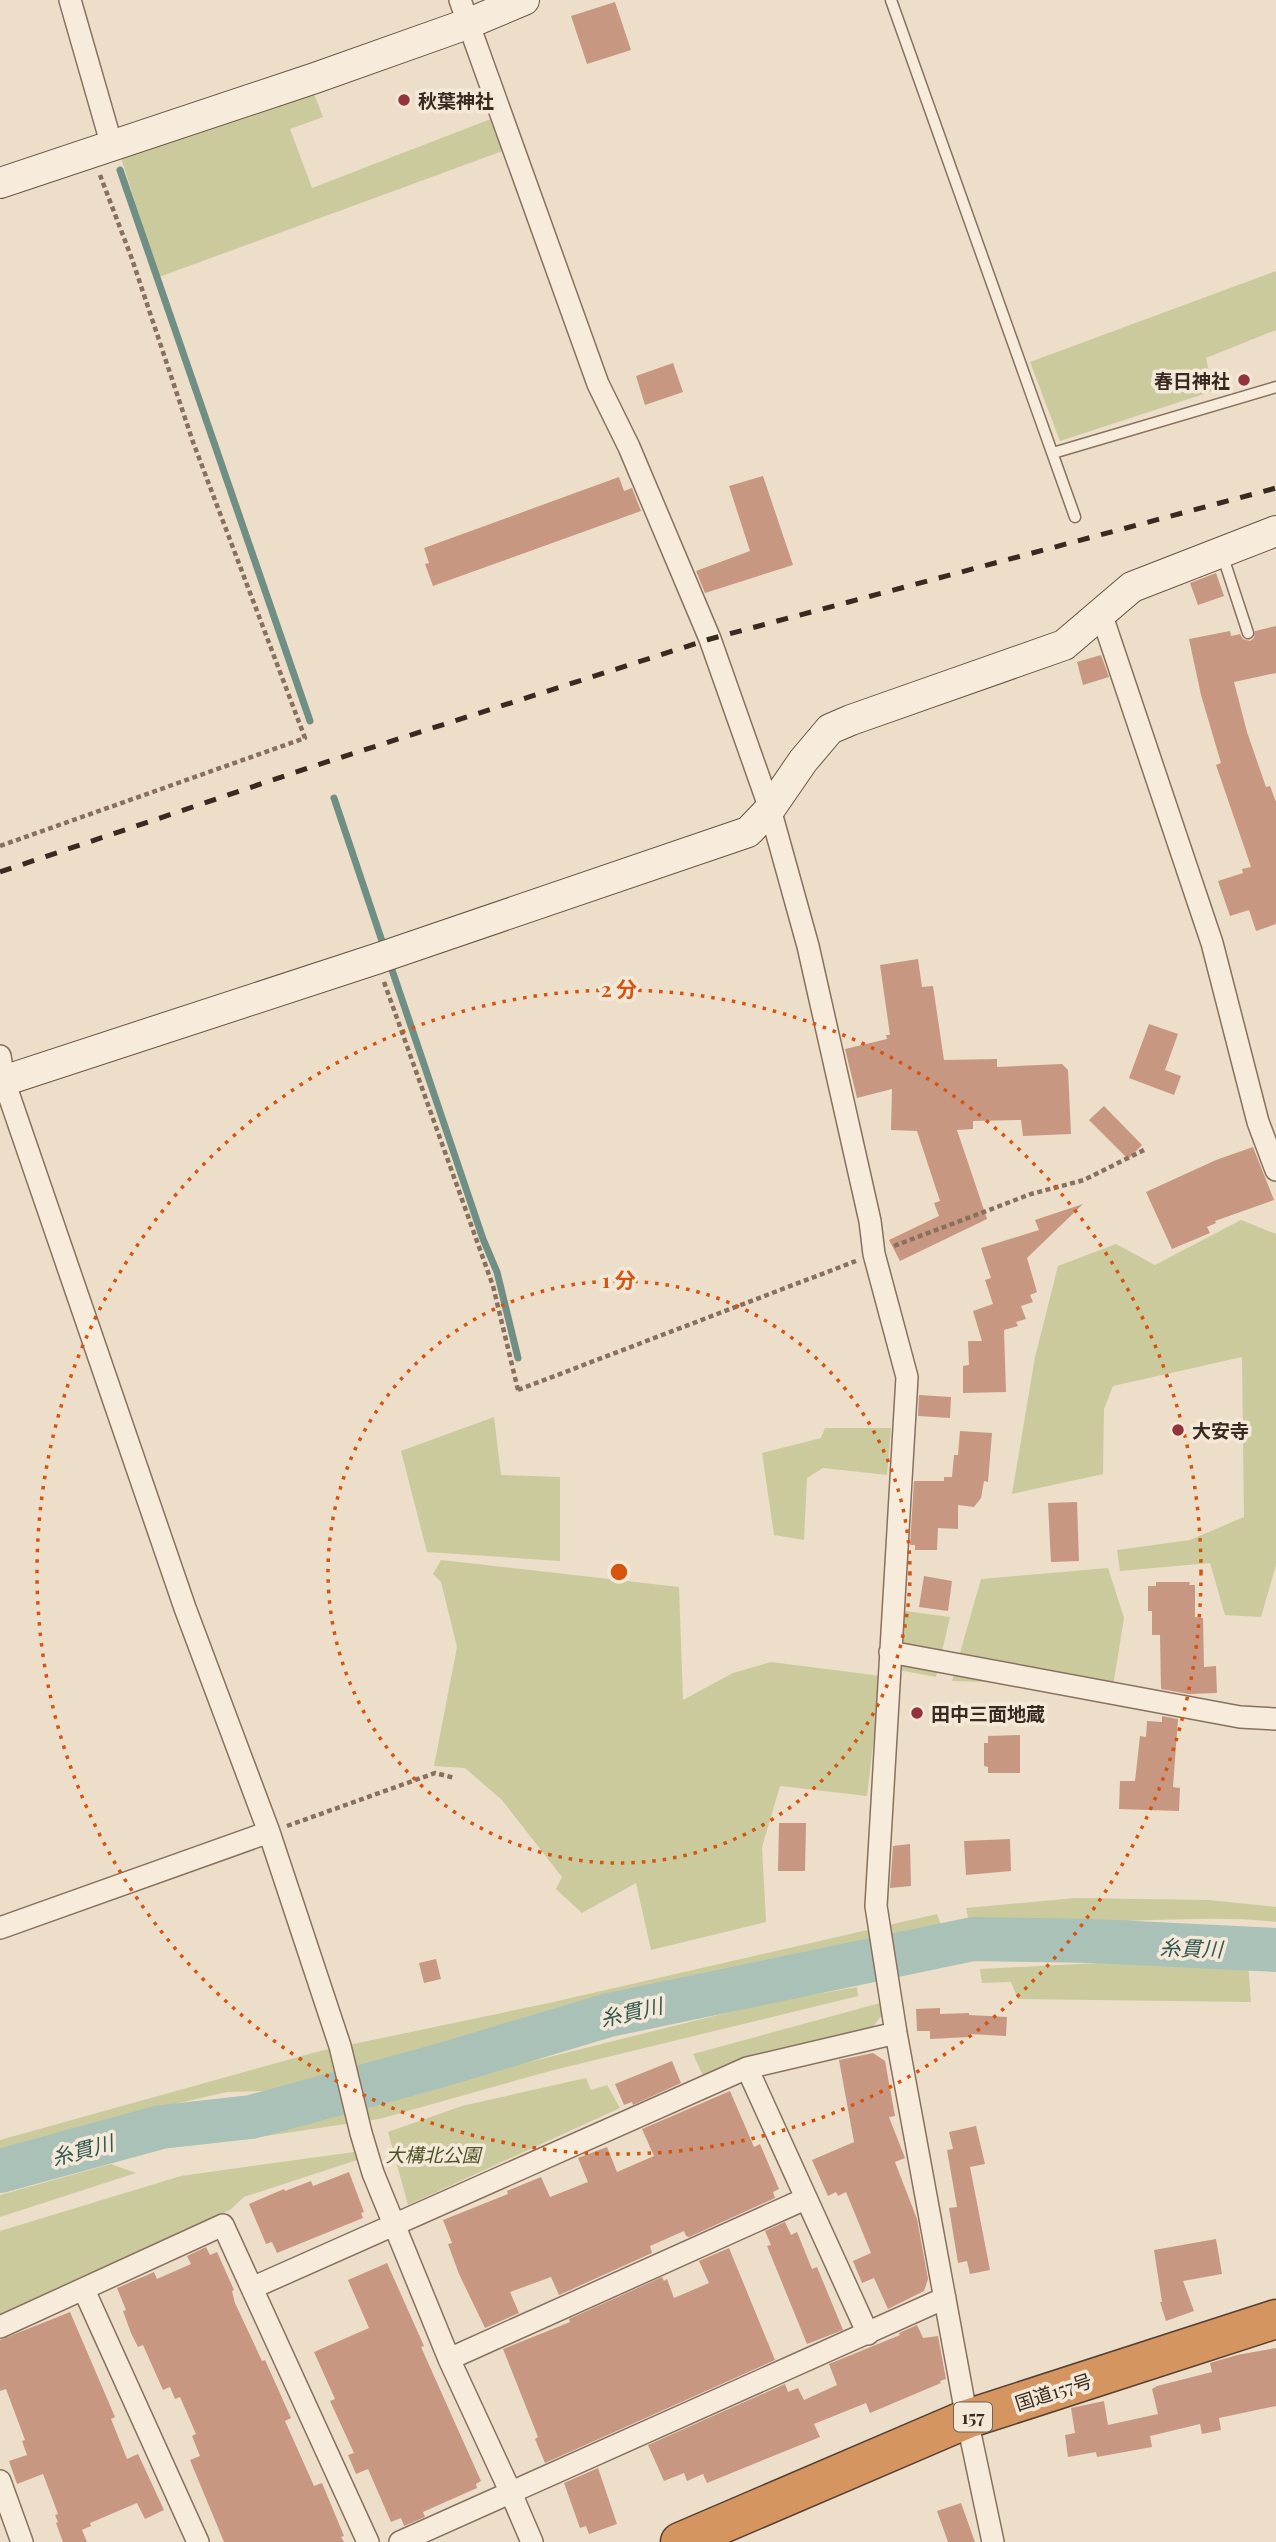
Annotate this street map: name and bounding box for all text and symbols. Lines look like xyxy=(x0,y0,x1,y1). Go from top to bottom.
place label: 秋葉神社 xyxy=(418,87,494,113)
marker: 秋葉神社 xyxy=(396,92,412,108)
place label: 春日神社 xyxy=(1154,367,1230,393)
marker: 春日神社 xyxy=(1236,372,1252,388)
text: 2 分 xyxy=(601,974,637,1002)
text: 1 分 xyxy=(602,1265,636,1293)
place label: 大安寺 xyxy=(1192,1417,1249,1443)
marker: 大安寺 xyxy=(1170,1422,1186,1438)
centre of rings xyxy=(607,1560,631,1584)
place label: 田中三面地蔵 xyxy=(931,1700,1045,1726)
marker: 田中三面地蔵 xyxy=(909,1705,925,1721)
water label: 糸貫川 xyxy=(1159,1932,1225,1962)
water label: 糸貫川 xyxy=(597,1990,667,2032)
water label: 糸貫川 xyxy=(48,2127,118,2171)
park label: 大構北公園 xyxy=(385,2141,483,2167)
street label: 国道157号 xyxy=(1011,2366,1095,2416)
road number: 157 xyxy=(954,2402,992,2432)

